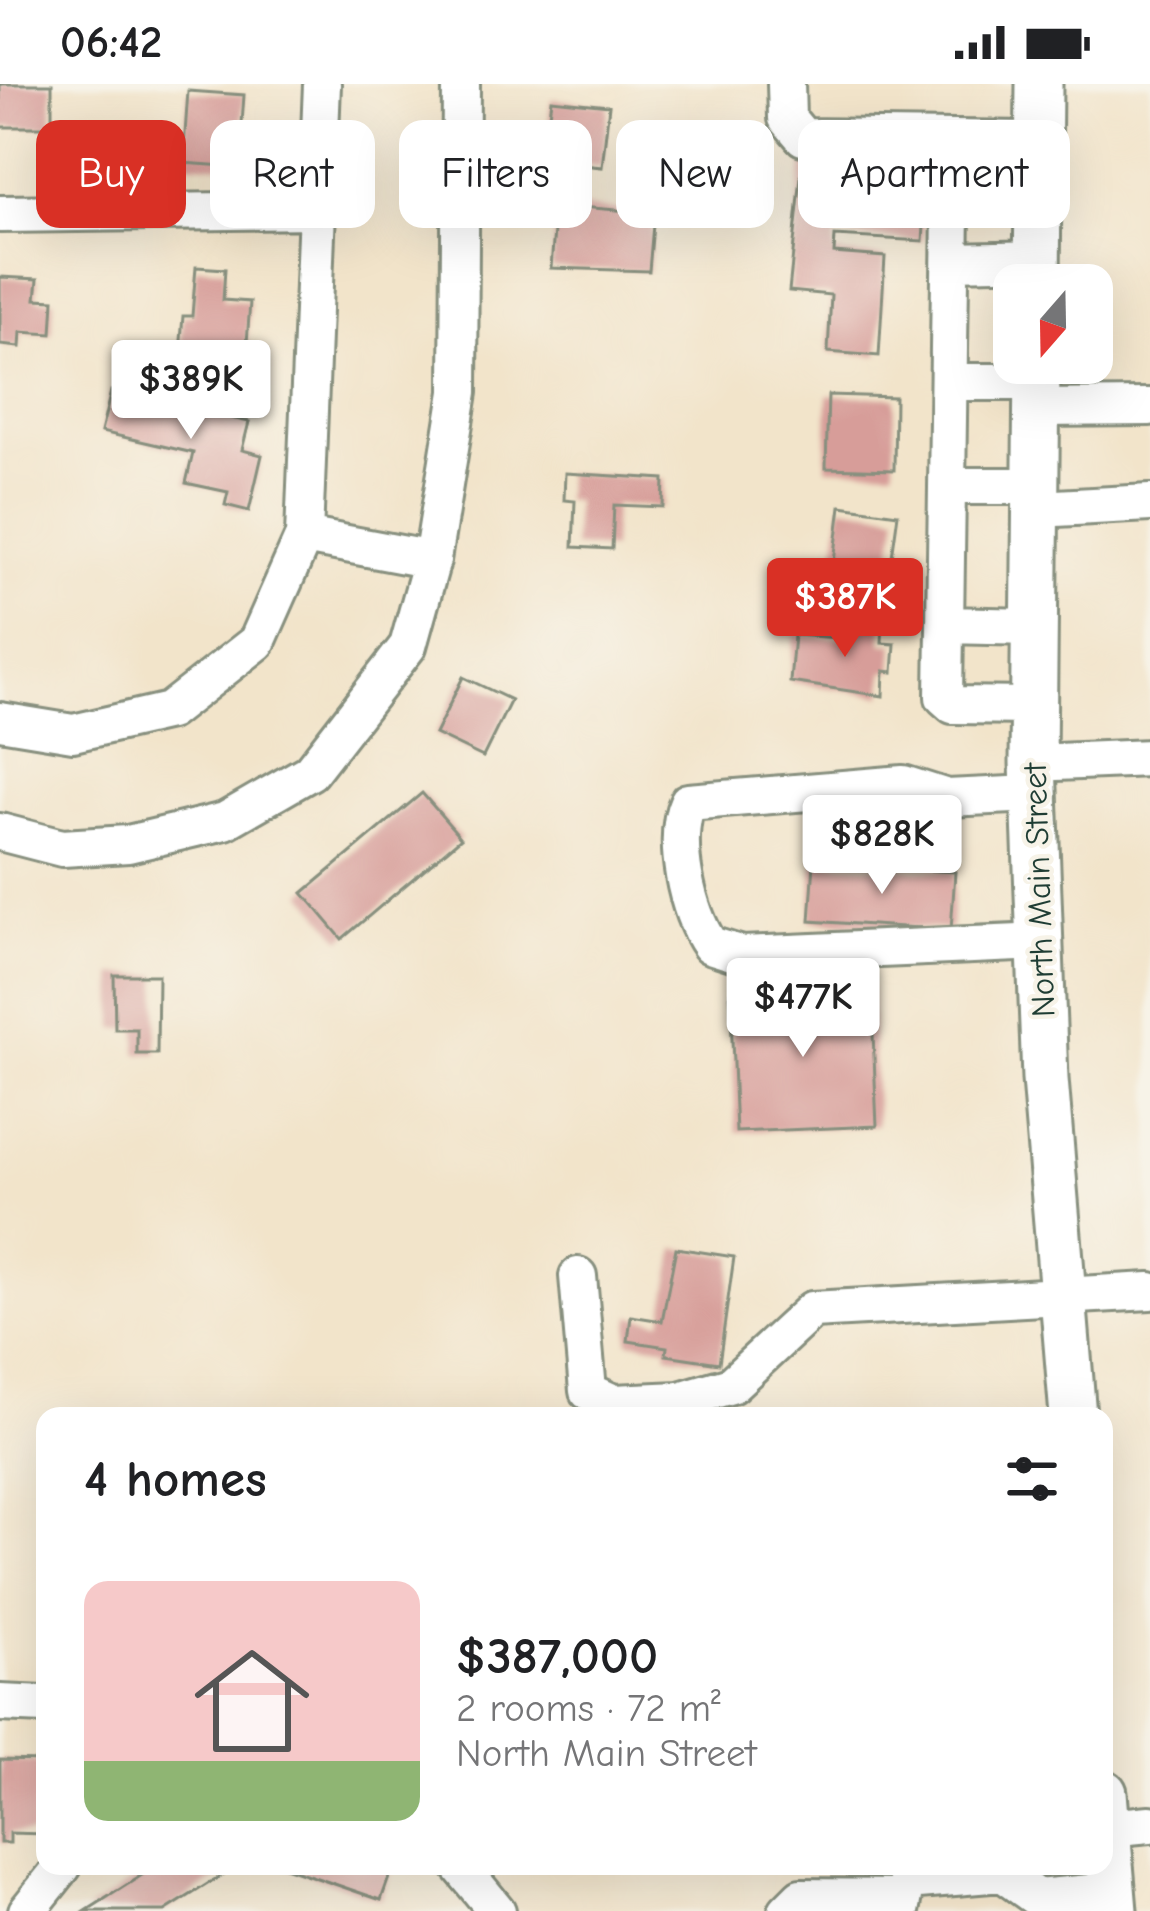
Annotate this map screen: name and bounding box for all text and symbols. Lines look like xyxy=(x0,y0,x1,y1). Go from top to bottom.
text: 06:42 xyxy=(60,16,162,68)
chip: Buy xyxy=(36,120,186,228)
chip: Rent xyxy=(210,120,375,228)
chip: Filters xyxy=(399,120,592,228)
chip: New xyxy=(616,120,774,228)
chip: Apartment xyxy=(798,120,1070,228)
north arrow xyxy=(993,264,1113,384)
map controls xyxy=(993,264,1113,384)
pin: $389K xyxy=(107,340,275,442)
text: $389K xyxy=(138,356,244,401)
pin: $387K xyxy=(761,558,929,660)
text: $387K xyxy=(794,574,896,619)
street label: North Main Street xyxy=(1016,761,1062,1018)
pin: $828K xyxy=(798,795,966,897)
text: $828K xyxy=(830,811,934,856)
pin: $477K xyxy=(719,958,887,1060)
text: $477K xyxy=(754,974,852,1019)
icon: filters xyxy=(999,1446,1065,1512)
text: 4 homes xyxy=(84,1450,267,1509)
text: $387,000 xyxy=(456,1627,658,1686)
icon: home xyxy=(180,1629,324,1773)
text: 2 rooms · 72 m² xyxy=(456,1686,721,1731)
text: North Main Street xyxy=(456,1731,757,1776)

